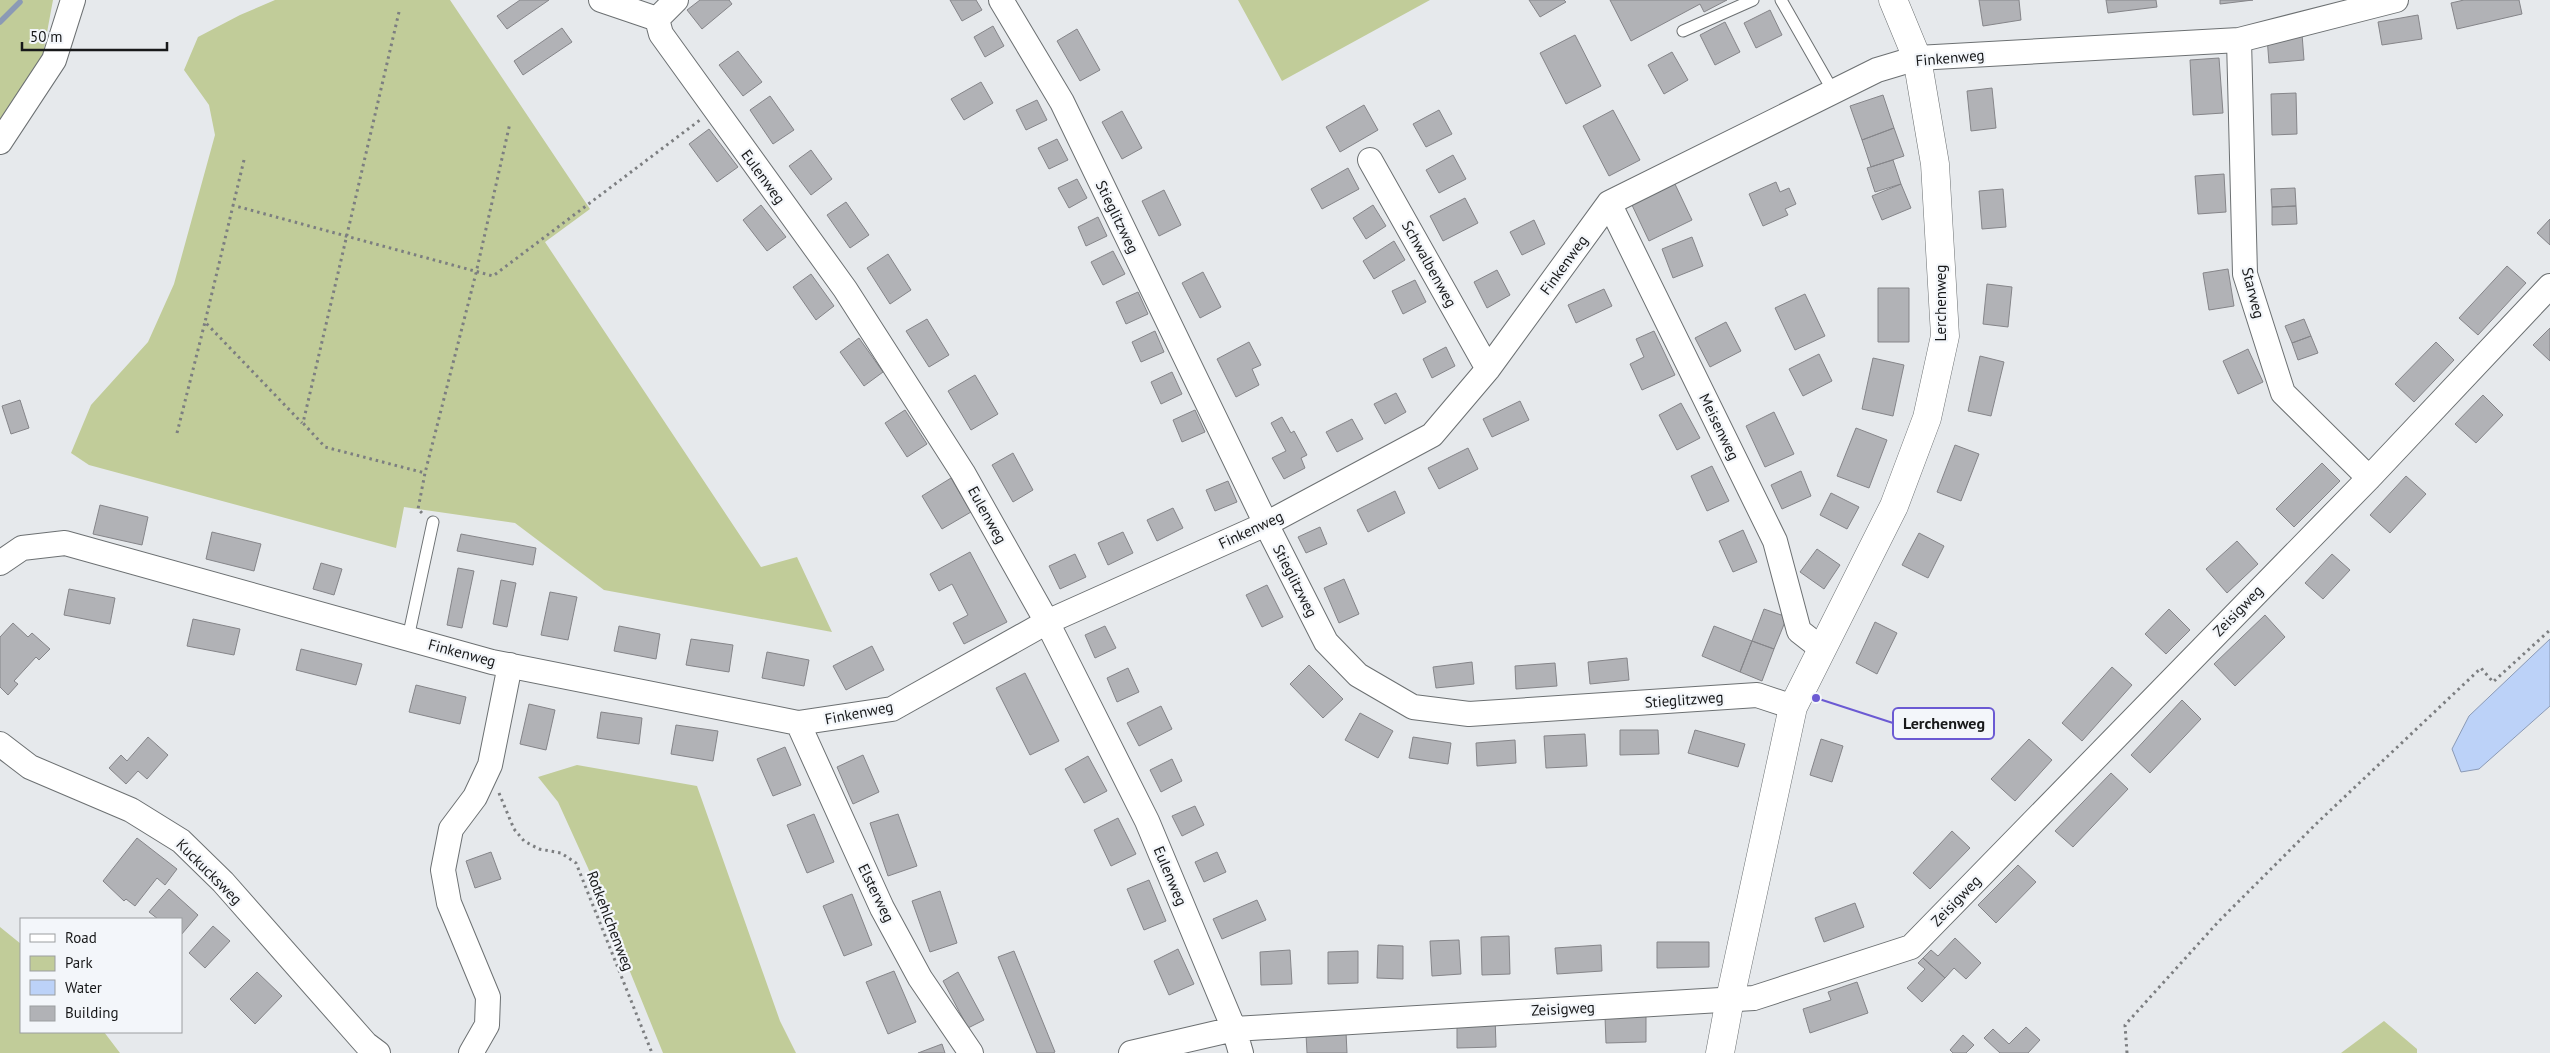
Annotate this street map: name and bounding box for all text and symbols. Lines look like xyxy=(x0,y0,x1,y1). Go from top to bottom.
scale bar xyxy=(22,20,168,52)
text: 50 m xyxy=(30,27,63,46)
street label: Finkenweg xyxy=(1915,45,1985,70)
street label: Eulenweg xyxy=(737,146,790,208)
street label: Stieglitzweg xyxy=(1092,177,1143,257)
street label: Schwalbenweg xyxy=(1398,217,1461,310)
street label: Finkenweg xyxy=(1536,231,1592,298)
street label: Lerchenweg xyxy=(1931,265,1950,341)
street label: Starweg xyxy=(2238,265,2269,320)
street label: Meisenweg xyxy=(1695,390,1744,463)
street label: Eulenweg xyxy=(964,483,1011,547)
street label: Finkenweg xyxy=(1215,506,1286,553)
street label: Stieglitzweg xyxy=(1269,541,1322,620)
street label: Zeisigweg xyxy=(2209,581,2267,640)
street label: Finkenweg xyxy=(426,634,498,671)
street label: Stieglitzweg xyxy=(1644,687,1724,712)
street label: Finkenweg xyxy=(823,697,895,728)
callout: Lerchenweg xyxy=(1893,708,1994,739)
text: Lerchenweg xyxy=(1903,713,1985,733)
street label: Kuckucksweg xyxy=(172,835,246,909)
street label: Eulenweg xyxy=(1149,843,1191,908)
street label: Elsterweg xyxy=(854,860,899,925)
street label: Rotkehlchenweg xyxy=(583,868,638,974)
street label: Zeisigweg xyxy=(1927,871,1985,930)
legend xyxy=(20,918,182,1033)
text: Road xyxy=(65,928,97,947)
text: Park xyxy=(65,953,93,972)
text: Water xyxy=(65,978,102,997)
street label: Zeisigweg xyxy=(1531,997,1595,1020)
text: Building xyxy=(65,1003,119,1022)

